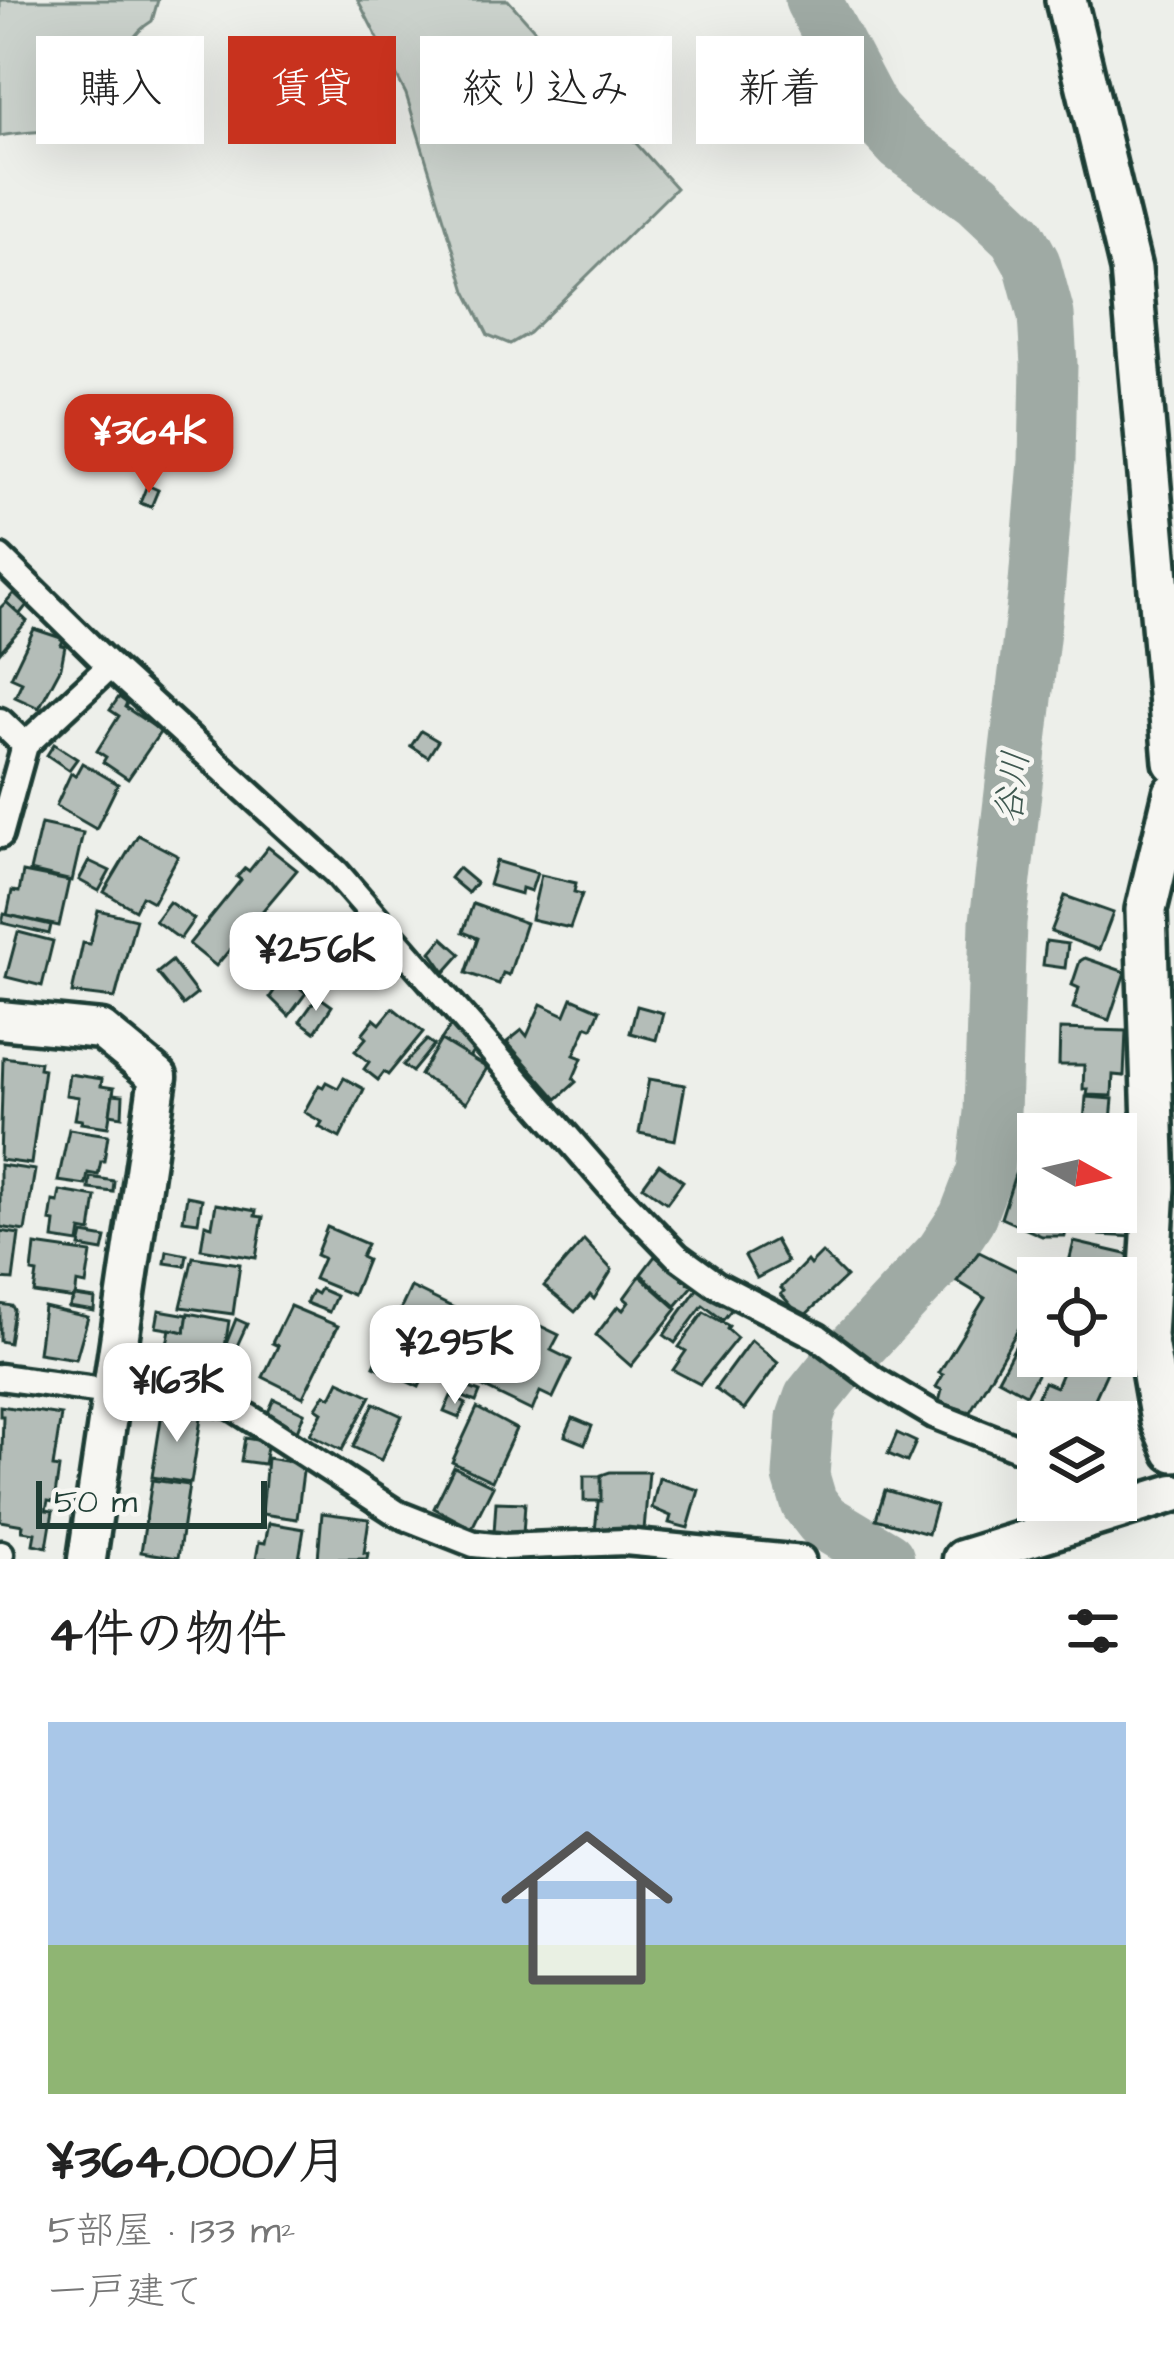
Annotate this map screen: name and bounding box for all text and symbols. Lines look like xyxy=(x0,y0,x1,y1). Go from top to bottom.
chip: 購入 xyxy=(36,36,204,144)
chip: 賃貸 xyxy=(228,36,396,144)
chip: 絞り込み xyxy=(420,36,672,144)
chip: 新着 xyxy=(696,36,864,144)
pin: ¥364K xyxy=(65,394,233,496)
text: ¥364K xyxy=(91,406,207,460)
water label: 谷川 xyxy=(983,748,1043,826)
pin: ¥256K xyxy=(232,912,400,1014)
text: ¥256K xyxy=(257,924,375,978)
north arrow xyxy=(1017,1113,1137,1233)
map controls xyxy=(1017,1113,1137,1521)
button: locate xyxy=(1017,1257,1137,1377)
pin: ¥295K xyxy=(371,1305,539,1407)
text: ¥295K xyxy=(397,1317,513,1371)
pin: ¥163K xyxy=(93,1343,261,1445)
text: ¥163K xyxy=(130,1355,224,1409)
button: layers xyxy=(1017,1401,1137,1521)
scale bar xyxy=(36,1475,267,1528)
text: 50 m xyxy=(54,1479,137,1525)
icon: filters xyxy=(1060,1598,1126,1664)
text: 4件の物件 xyxy=(48,1600,287,1671)
icon: home xyxy=(479,1800,695,2016)
text: ¥364,000/月 xyxy=(48,2127,348,2198)
text: 5部屋 · 133 m² xyxy=(48,2205,296,2259)
text: 一戸建て xyxy=(48,2266,204,2320)

